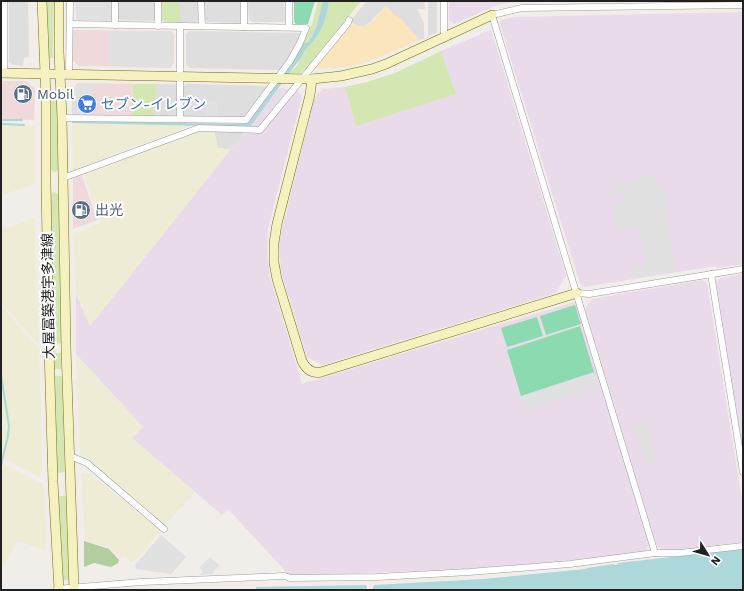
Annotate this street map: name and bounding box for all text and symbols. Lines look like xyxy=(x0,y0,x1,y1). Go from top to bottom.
fuel station icon: Mobil xyxy=(12,83,34,105)
place label: Mobil xyxy=(37,86,75,102)
supermarket icon: セブン-イレブン xyxy=(76,93,98,115)
place label: セブン-イレブン xyxy=(101,96,206,112)
fuel station icon: 出光 xyxy=(70,199,92,221)
place label: 出光 xyxy=(95,202,123,218)
street label: 大屋冨築港宇多津線 xyxy=(39,233,57,359)
north arrow xyxy=(688,535,728,575)
text: N xyxy=(708,554,723,568)

